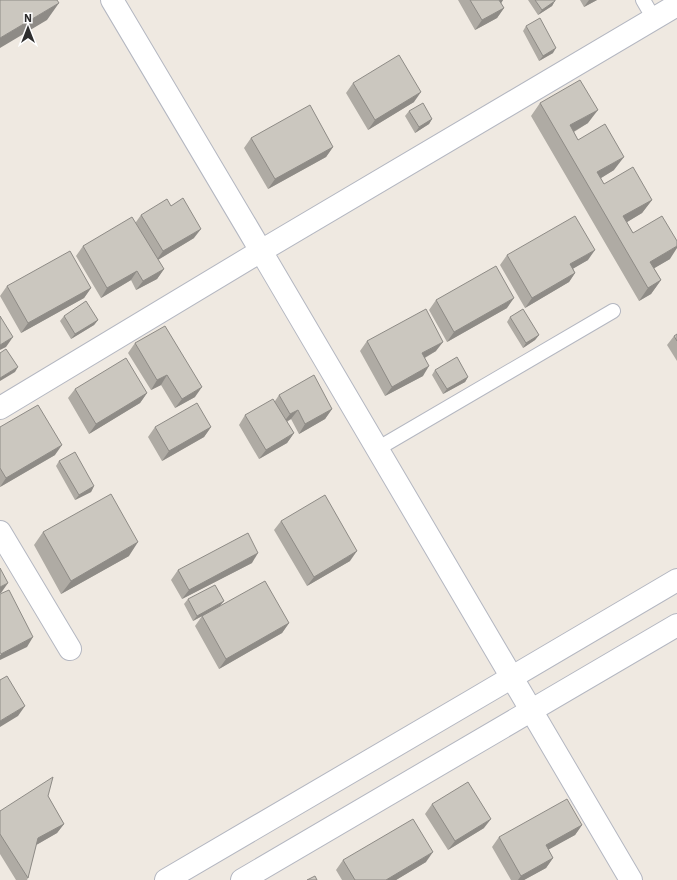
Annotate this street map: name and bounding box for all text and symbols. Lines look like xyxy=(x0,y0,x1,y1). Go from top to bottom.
north arrow xyxy=(8,8,48,48)
text: N xyxy=(24,11,32,25)

